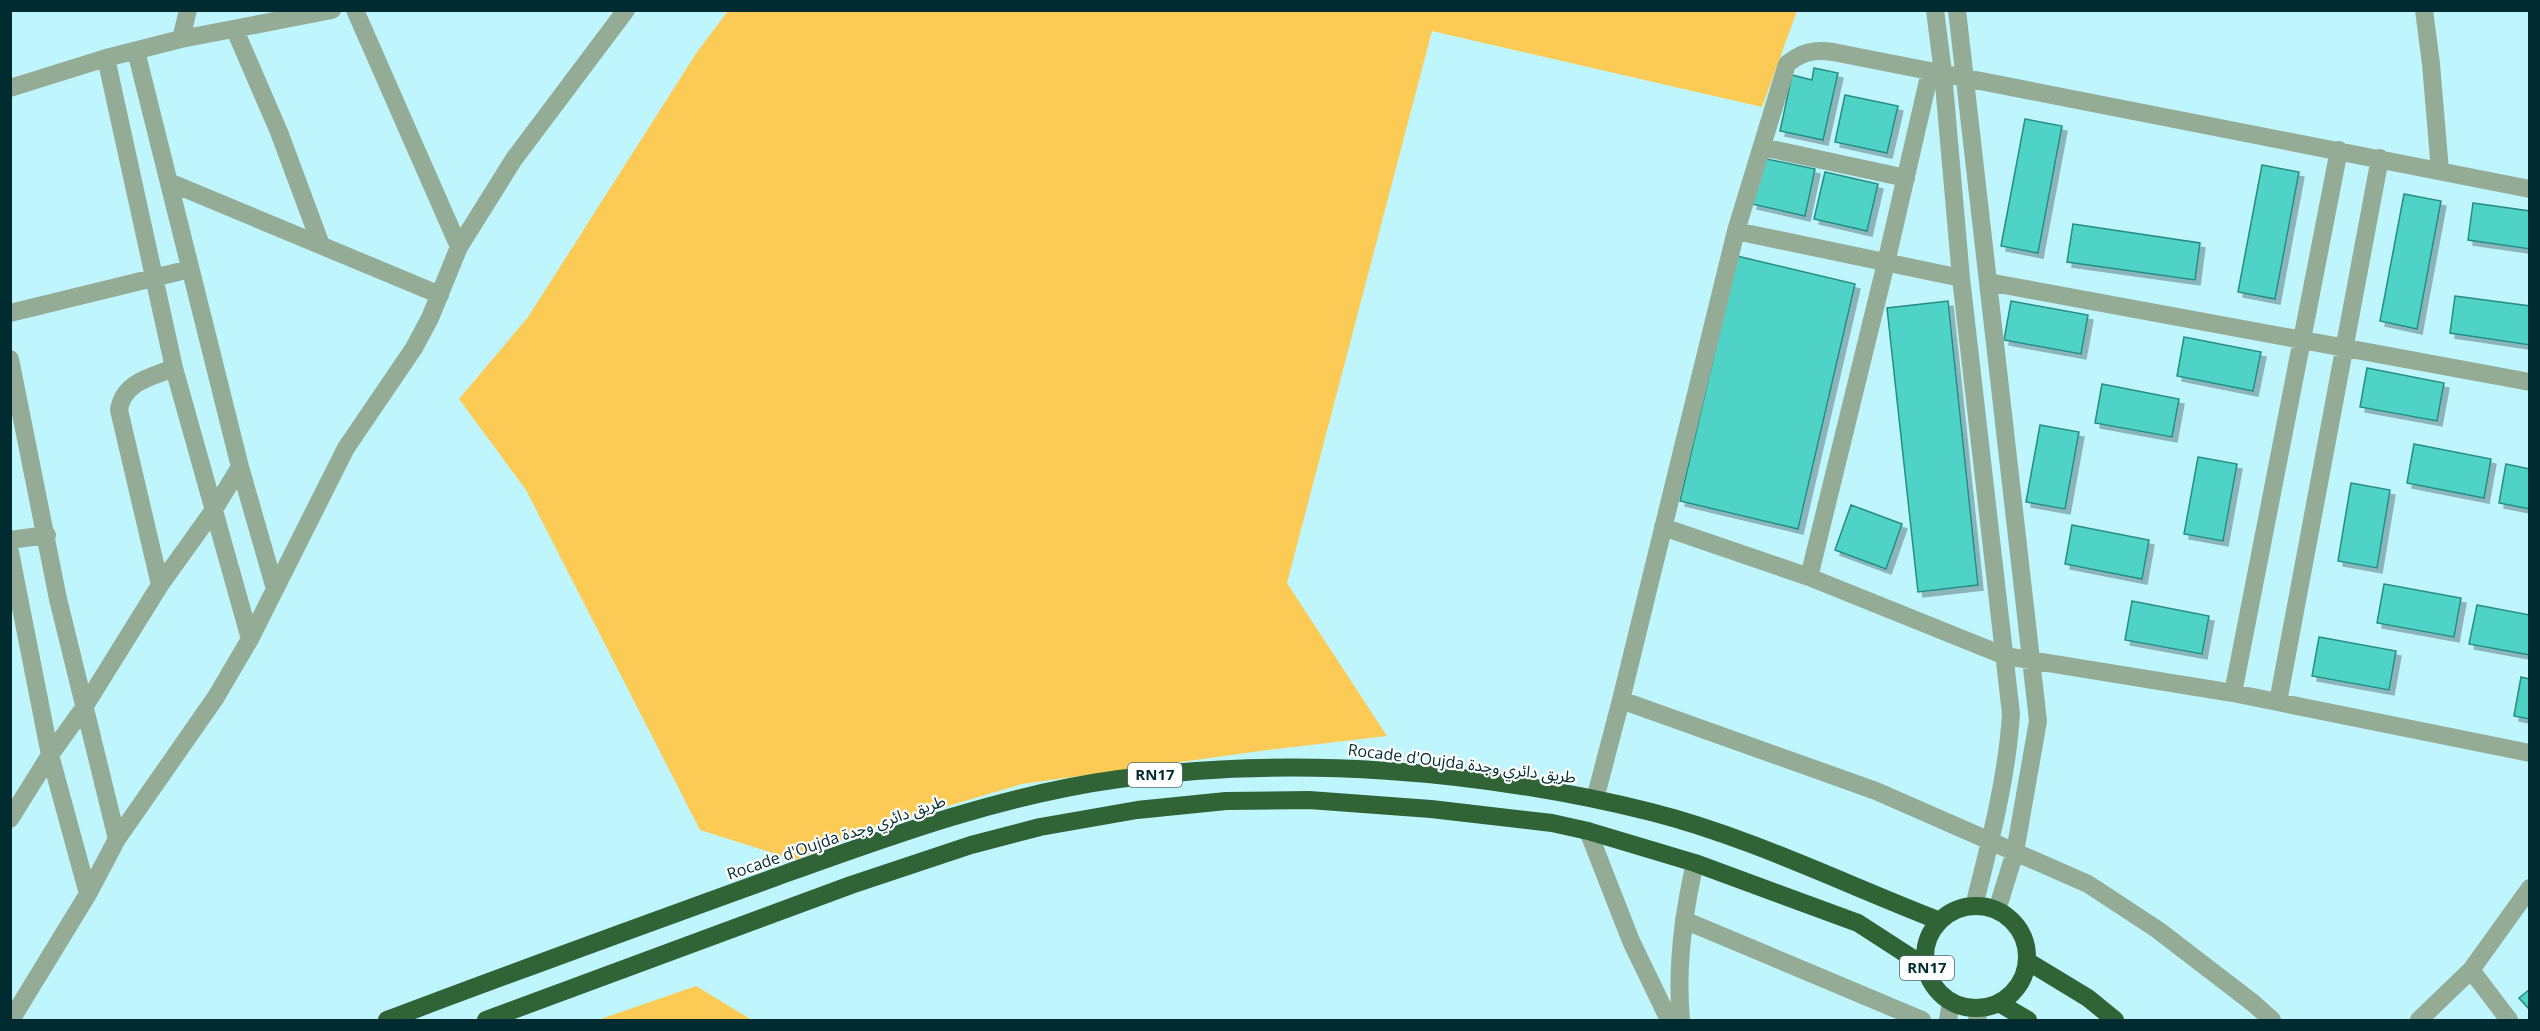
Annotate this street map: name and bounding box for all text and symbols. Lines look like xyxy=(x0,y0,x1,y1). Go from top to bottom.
street label: Rocade d'Oujda طريق دائري وجدة xyxy=(1346,738,1578,790)
road number: RN17 xyxy=(1128,763,1182,787)
street label: Rocade d'Oujda طريق دائري وجدة xyxy=(724,789,949,886)
road number: RN17 xyxy=(1900,956,1954,980)

